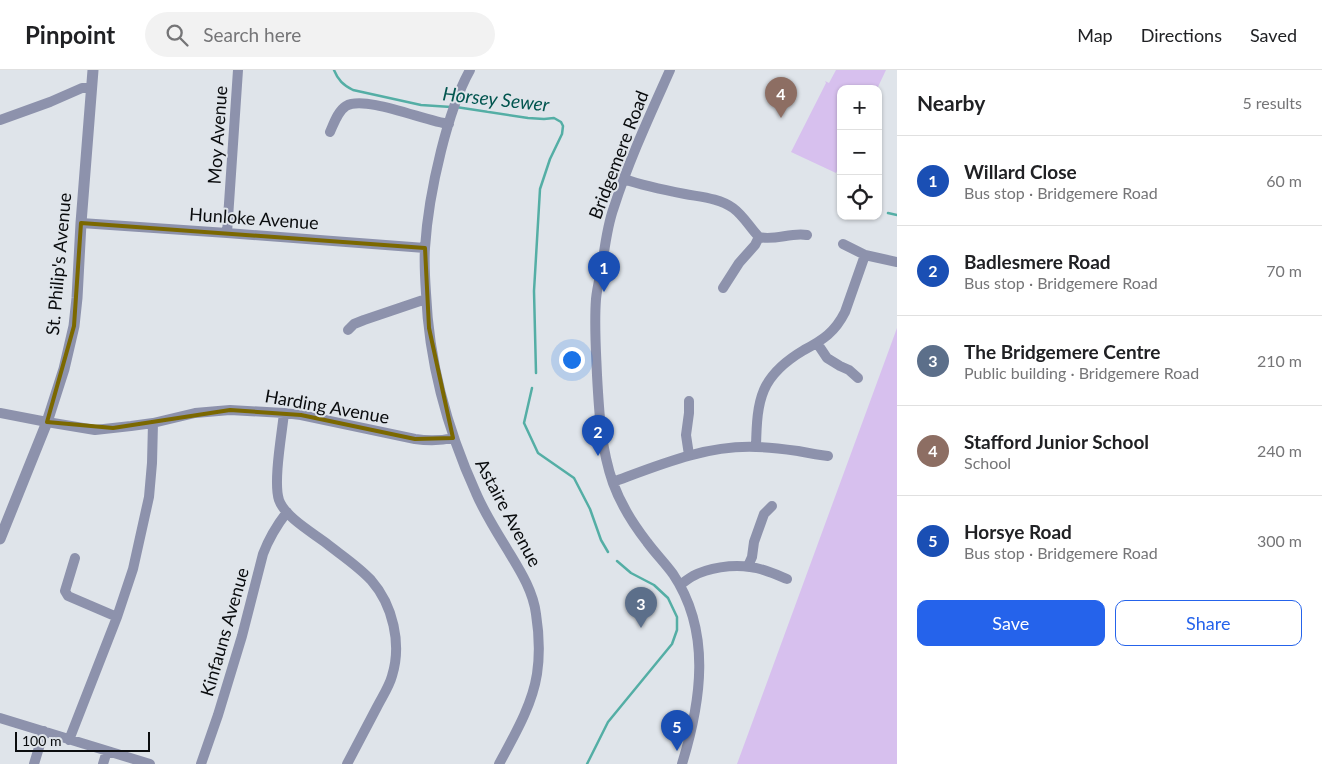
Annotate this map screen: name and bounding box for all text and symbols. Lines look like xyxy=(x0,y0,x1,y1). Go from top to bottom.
search box xyxy=(145,12,495,57)
text: Pinpoint xyxy=(25,20,115,49)
icon: search xyxy=(163,21,191,49)
text: Search here xyxy=(203,23,301,46)
text: Map xyxy=(1077,24,1113,46)
text: Directions xyxy=(1141,24,1222,46)
text: Saved xyxy=(1250,24,1297,46)
pin: 4 xyxy=(765,77,797,118)
water label: Horsey Sewer xyxy=(442,81,551,116)
street label: Moy Avenue xyxy=(203,85,231,185)
map controls xyxy=(837,85,882,220)
button: + xyxy=(837,85,882,130)
street label: Bridgemere Road xyxy=(583,87,653,222)
text: Nearby xyxy=(917,90,985,115)
text: 5 results xyxy=(1242,93,1302,112)
button: − xyxy=(837,130,882,175)
text: Willard Close xyxy=(964,160,1077,183)
text: 1 xyxy=(928,171,938,190)
text: 60 m xyxy=(1266,171,1302,190)
button: locate xyxy=(837,175,882,220)
text: Bus stop · Bridgemere Road xyxy=(964,183,1158,202)
street label: St. Philip's Avenue xyxy=(41,192,75,336)
street label: Hunloke Avenue xyxy=(189,202,320,234)
text: Badlesmere Road xyxy=(964,250,1111,273)
pin: 1 xyxy=(588,251,620,292)
text: 2 xyxy=(928,261,938,280)
text: 70 m xyxy=(1266,261,1302,280)
text: Bus stop · Bridgemere Road xyxy=(964,273,1158,292)
text: The Bridgemere Centre xyxy=(964,340,1161,363)
your location xyxy=(559,347,585,373)
text: 3 xyxy=(928,351,938,370)
text: 210 m xyxy=(1257,351,1302,370)
text: Public building · Bridgemere Road xyxy=(964,363,1199,382)
street label: Harding Avenue xyxy=(263,384,391,428)
pin: 2 xyxy=(582,415,614,456)
text: Stafford Junior School xyxy=(964,430,1149,453)
text: 4 xyxy=(928,441,938,460)
text: 240 m xyxy=(1257,441,1302,460)
text: School xyxy=(964,453,1011,472)
street label: Astaire Avenue xyxy=(471,455,547,570)
text: Horsye Road xyxy=(964,520,1072,543)
text: 5 xyxy=(928,531,938,550)
text: 300 m xyxy=(1257,531,1302,550)
text: Bus stop · Bridgemere Road xyxy=(964,543,1158,562)
street label: Kinfauns Avenue xyxy=(195,565,253,699)
pin: 3 xyxy=(625,587,657,628)
button: Save xyxy=(917,600,1105,646)
button: Share xyxy=(1115,600,1302,646)
pin: 5 xyxy=(661,710,693,751)
scale bar xyxy=(15,729,150,752)
text: 100 m xyxy=(22,732,61,749)

